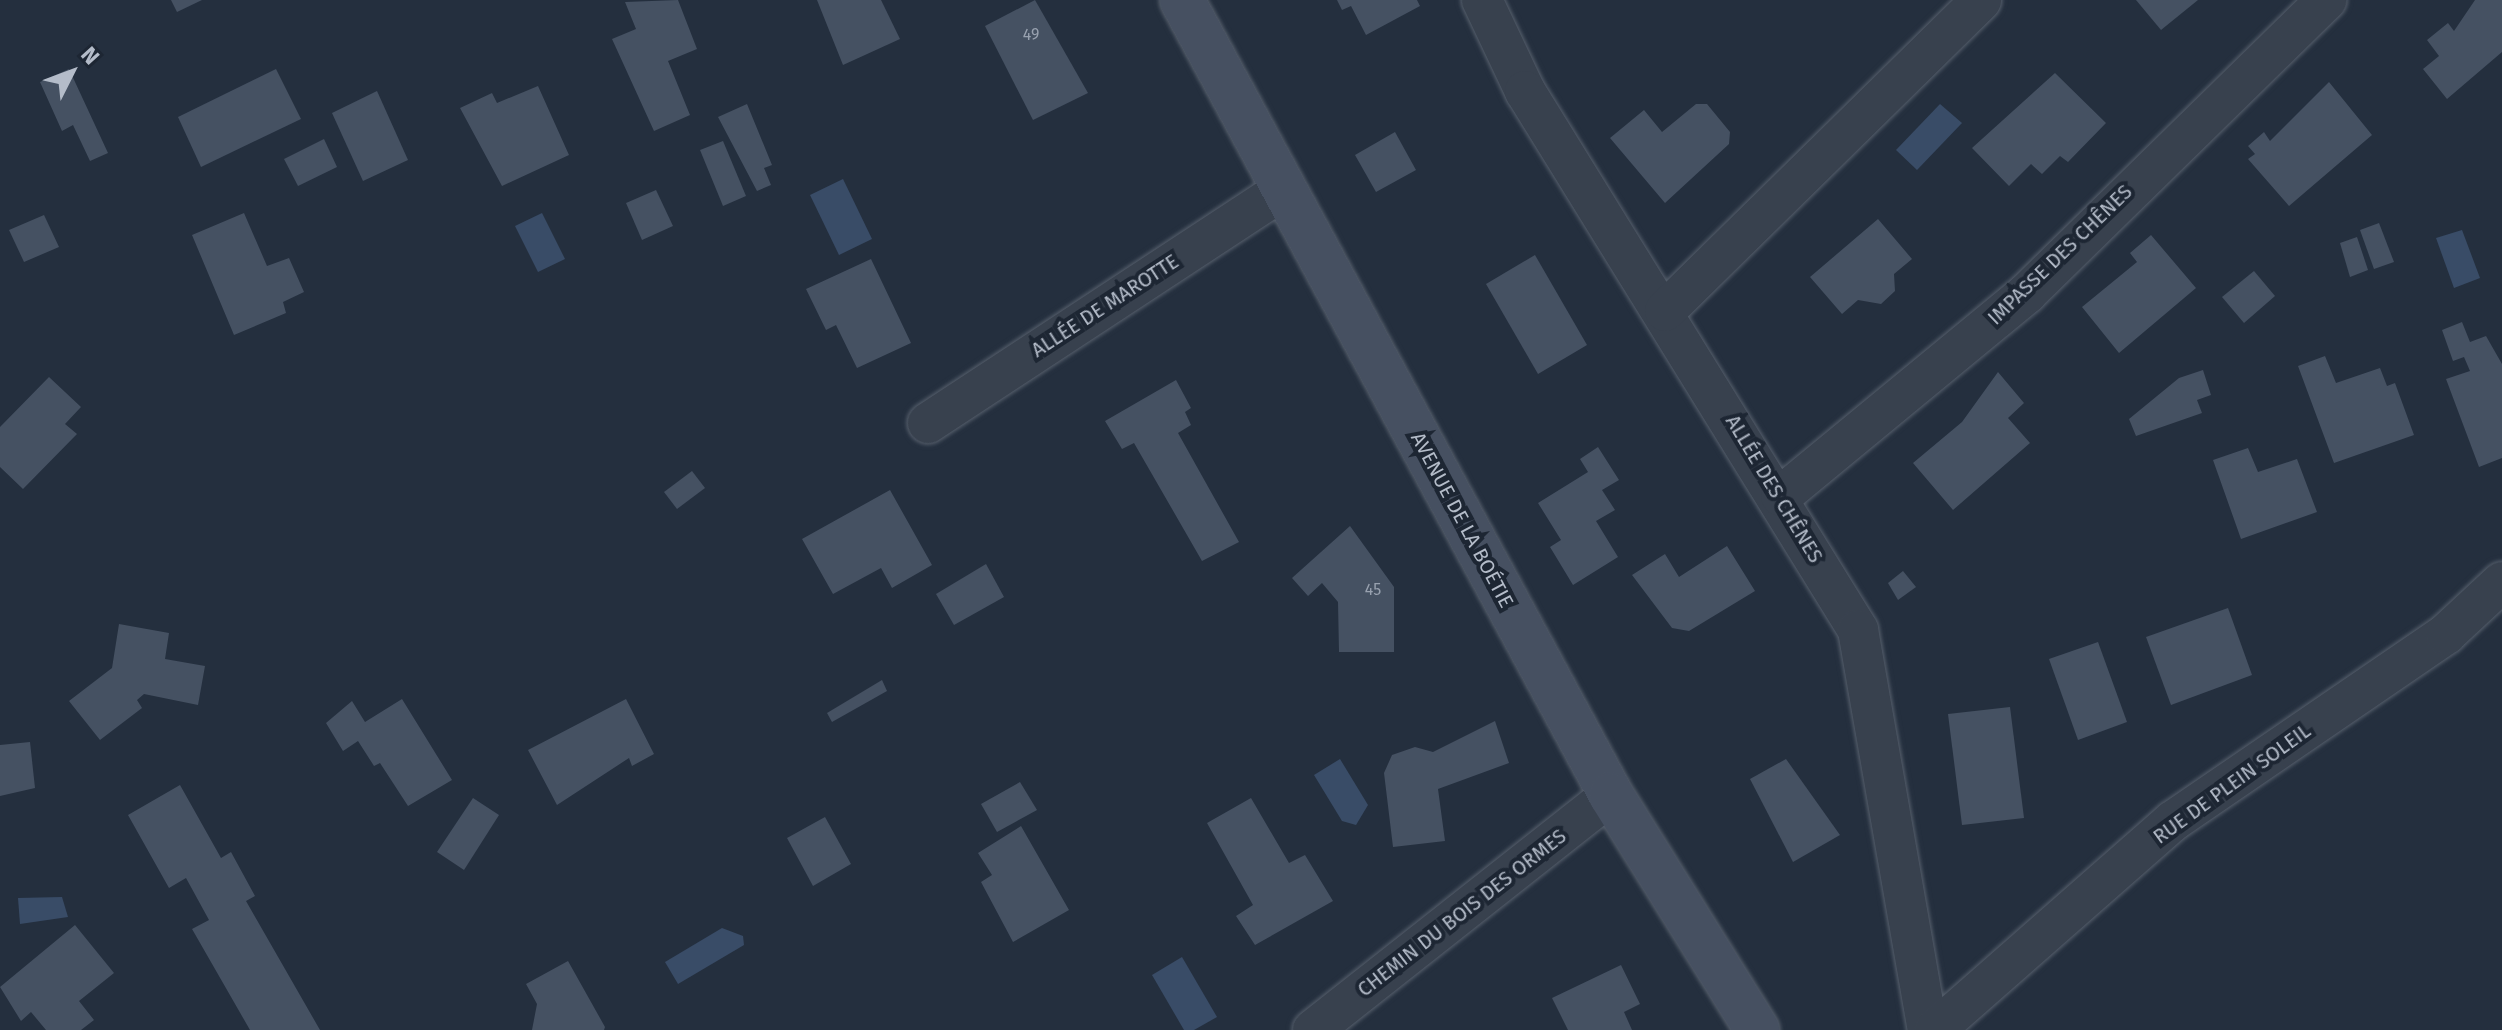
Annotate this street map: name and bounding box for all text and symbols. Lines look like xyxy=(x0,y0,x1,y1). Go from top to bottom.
house number: 49 xyxy=(1023,25,1039,45)
north arrow xyxy=(32,32,112,112)
text: N xyxy=(75,41,105,70)
street label: IMPASSE DES CHÊNES xyxy=(1983,180,2137,330)
street label: ALLÉE DE MAROTTE xyxy=(1027,250,1183,362)
street label: ALLÉE DES CHÊNES xyxy=(1720,411,1828,567)
street label: AVENUE DE LA BOÉTIE xyxy=(1406,428,1518,612)
house number: 45 xyxy=(1365,580,1381,600)
street label: RUE DE PLEIN SOLEIL xyxy=(2149,719,2315,849)
street label: CHEMIN DU BOIS DES ORMES xyxy=(1353,824,1571,1002)

